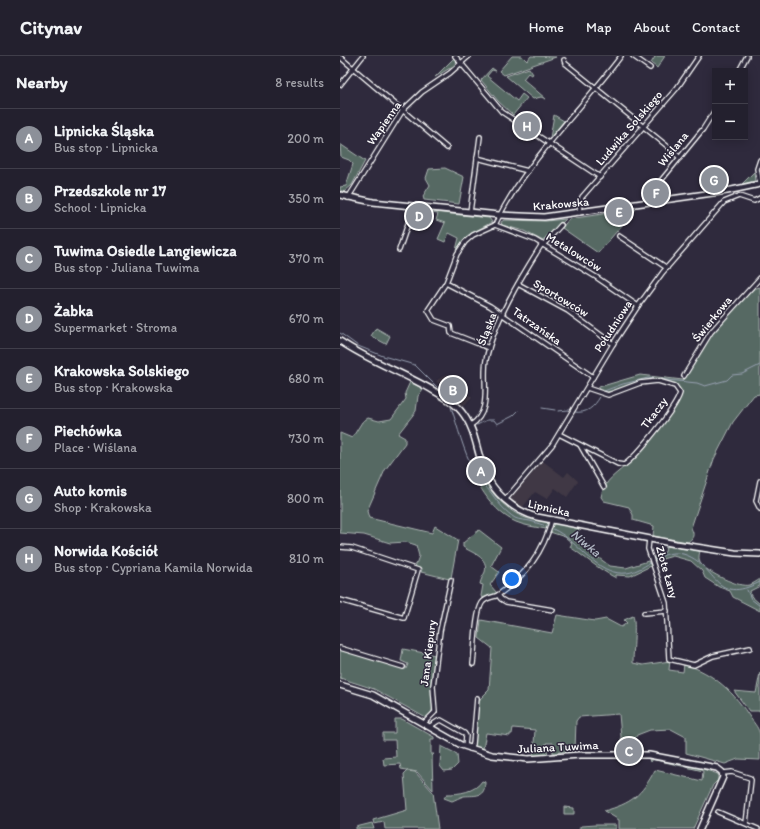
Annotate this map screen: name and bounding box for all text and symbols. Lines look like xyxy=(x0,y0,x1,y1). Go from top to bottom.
text: Citynav xyxy=(20,16,82,39)
text: Home xyxy=(529,19,564,36)
text: Map xyxy=(586,19,612,36)
text: About xyxy=(634,19,670,36)
text: Contact xyxy=(692,19,740,36)
map controls xyxy=(712,68,748,140)
button: + xyxy=(712,68,748,104)
text: Nearby xyxy=(16,72,68,92)
text: 8 results xyxy=(275,75,324,90)
street label: Ludwika Solskiego xyxy=(593,88,665,168)
street label: Wapienna xyxy=(364,98,405,148)
button: − xyxy=(712,104,748,140)
pin: H xyxy=(514,111,540,141)
text: Lipnicka Śląska xyxy=(54,122,154,140)
street label: Wiślana xyxy=(655,128,692,169)
text: A xyxy=(25,131,33,146)
text: 200 m xyxy=(287,131,324,146)
text: Bus stop · Lipnicka xyxy=(54,140,158,155)
pin: G xyxy=(701,165,727,195)
pin: F xyxy=(643,178,669,208)
text: Przedszkole nr 17 xyxy=(54,182,166,200)
text: B xyxy=(25,191,33,206)
text: 350 m xyxy=(288,191,324,206)
street label: Krakowska xyxy=(532,194,591,213)
pin: E xyxy=(606,197,632,227)
text: School · Lipnicka xyxy=(54,200,147,215)
pin: D xyxy=(406,201,432,231)
street label: Metalowców xyxy=(543,229,605,275)
text: Tuwima Osiedle Langiewicza xyxy=(54,242,237,260)
text: C xyxy=(25,251,33,266)
text: 370 m xyxy=(289,251,324,266)
text: Bus stop · Juliana Tuwima xyxy=(54,260,200,275)
street label: Sportowców xyxy=(531,276,591,320)
street label: Świerkowa xyxy=(689,293,735,345)
street label: Południowa xyxy=(591,297,635,355)
text: Żabka xyxy=(54,302,93,320)
street label: Tatrzańska xyxy=(510,304,565,348)
street label: Śląska xyxy=(474,310,500,347)
text: D xyxy=(25,311,33,326)
text: 670 m xyxy=(289,311,324,326)
text: Supermarket · Stroma xyxy=(54,320,177,335)
text: Krakowska Solskiego xyxy=(54,362,189,380)
text: E xyxy=(25,371,33,386)
text: 680 m xyxy=(288,371,324,386)
pin: B xyxy=(440,375,466,405)
text: Bus stop · Krakowska xyxy=(54,380,173,395)
street label: Tkaczy xyxy=(638,394,671,432)
text: Piechówka xyxy=(54,422,122,440)
text: F xyxy=(26,431,32,446)
text: 730 m xyxy=(289,431,324,446)
text: Place · Wiślana xyxy=(54,440,137,455)
pin: A xyxy=(468,456,494,486)
text: Auto komis xyxy=(54,482,127,500)
text: G xyxy=(25,491,33,506)
text: 800 m xyxy=(287,491,324,506)
street label: Lipnicka xyxy=(526,496,572,520)
text: Shop · Krakowska xyxy=(54,500,152,515)
water label: Niwka xyxy=(568,526,604,560)
text: Norwida Kościół xyxy=(54,542,158,560)
street label: Złote Łany xyxy=(653,544,681,600)
text: H xyxy=(25,551,34,566)
text: 810 m xyxy=(289,551,324,566)
text: Bus stop · Cypriana Kamila Norwida xyxy=(54,560,253,575)
your location xyxy=(502,569,522,589)
street label: Jana Kiepury xyxy=(417,619,439,687)
pin: C xyxy=(616,736,642,766)
street label: Juliana Tuwima xyxy=(517,738,600,756)

